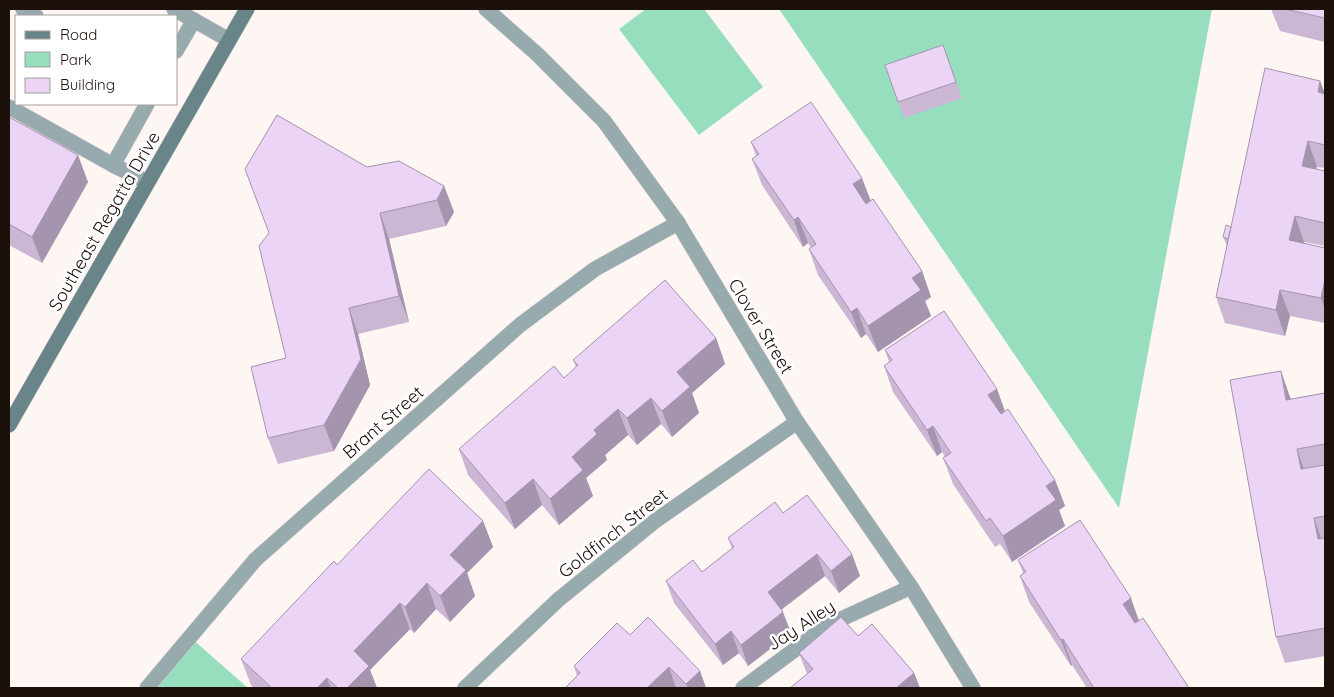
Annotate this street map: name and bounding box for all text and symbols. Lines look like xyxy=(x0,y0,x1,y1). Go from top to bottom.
legend xyxy=(15,15,178,105)
text: Road xyxy=(60,25,97,44)
text: Park xyxy=(60,50,92,69)
text: Building xyxy=(60,75,115,94)
street label: Southeast Regatta Drive xyxy=(43,127,165,315)
street label: Clover Street xyxy=(724,274,798,378)
street label: Brant Street xyxy=(338,381,428,463)
street label: Goldfinch Street xyxy=(554,483,672,583)
street label: Jay Alley xyxy=(763,595,839,655)

